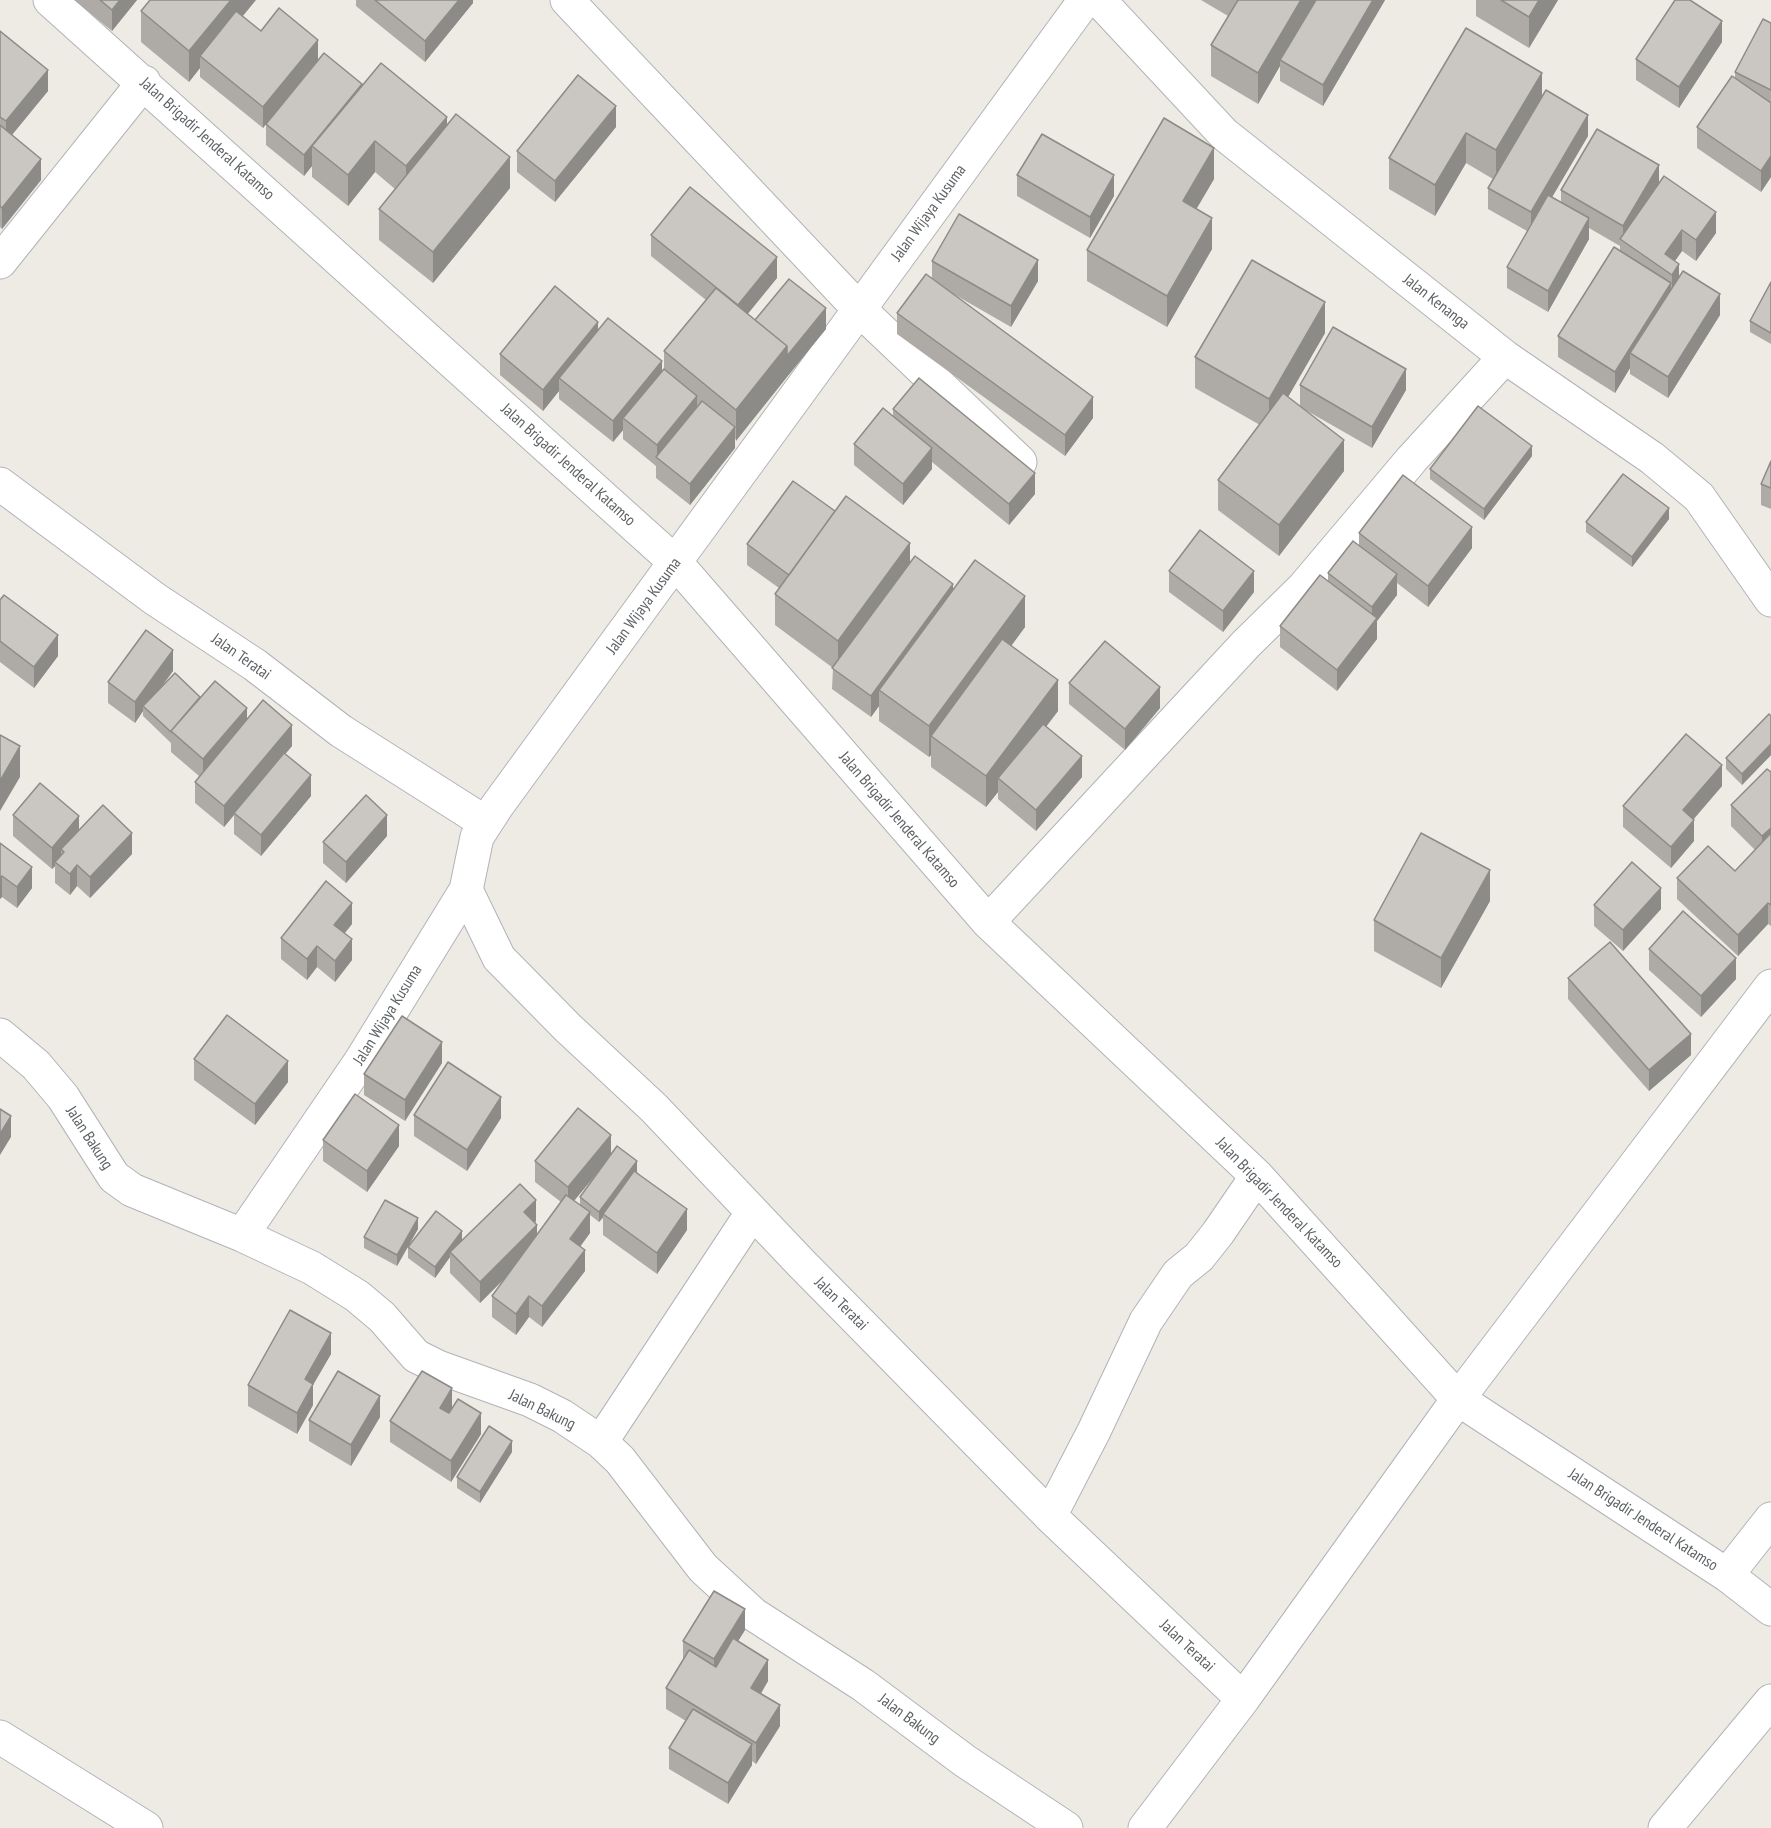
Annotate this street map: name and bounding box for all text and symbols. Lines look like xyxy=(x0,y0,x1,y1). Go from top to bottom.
street label: Jalan Brigadir Jenderal Katamso xyxy=(136,74,278,204)
street label: Jalan Wijaya Kusuma xyxy=(888,161,970,265)
street label: Jalan Kenanga xyxy=(1399,270,1473,334)
street label: Jalan Brigadir Jenderal Katamso xyxy=(497,400,639,530)
street label: Jalan Wijaya Kusuma xyxy=(603,554,685,658)
street label: Jalan Teratai xyxy=(208,630,274,684)
street label: Jalan Brigadir Jenderal Katamso xyxy=(835,748,963,892)
street label: Jalan Wijaya Kusuma xyxy=(350,961,426,1069)
street label: Jalan Bakung xyxy=(61,1103,117,1173)
street label: Jalan Brigadir Jenderal Katamso xyxy=(1212,1134,1346,1272)
street label: Jalan Teratai xyxy=(810,1273,872,1335)
street label: Jalan Bakung xyxy=(506,1386,578,1434)
street label: Jalan Brigadir Jenderal Katamso xyxy=(1565,1465,1721,1575)
street label: Jalan Teratai xyxy=(1156,1616,1218,1676)
street label: Jalan Bakung xyxy=(875,1690,943,1748)

